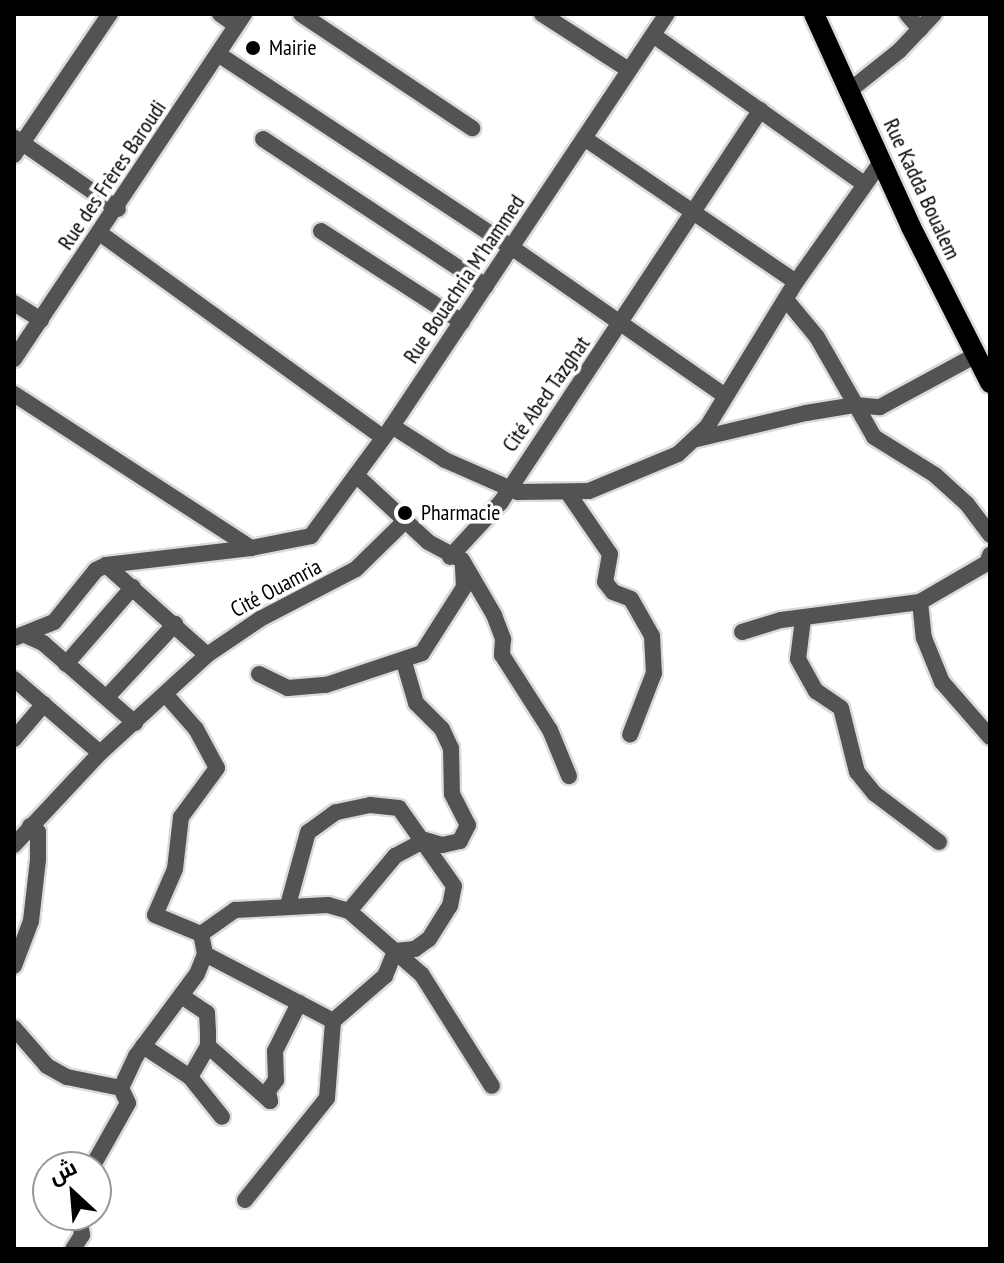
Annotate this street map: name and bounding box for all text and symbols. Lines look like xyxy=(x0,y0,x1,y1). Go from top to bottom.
place label: Mairie xyxy=(269,35,316,61)
marker: Mairie xyxy=(244,39,262,57)
street label: Rue des Frères Baroudi xyxy=(52,95,172,255)
street label: Rue Kadda Boualem xyxy=(878,114,966,264)
street label: Rue Bouachria M'hammed xyxy=(398,190,530,368)
street label: Cité Abed Tazghat xyxy=(496,331,596,457)
place label: Pharmacie xyxy=(421,500,500,526)
marker: Pharmacie xyxy=(396,504,414,522)
street label: Cité Ouamria xyxy=(226,553,326,623)
north arrow xyxy=(32,1151,112,1231)
text: ش xyxy=(44,1152,81,1190)

